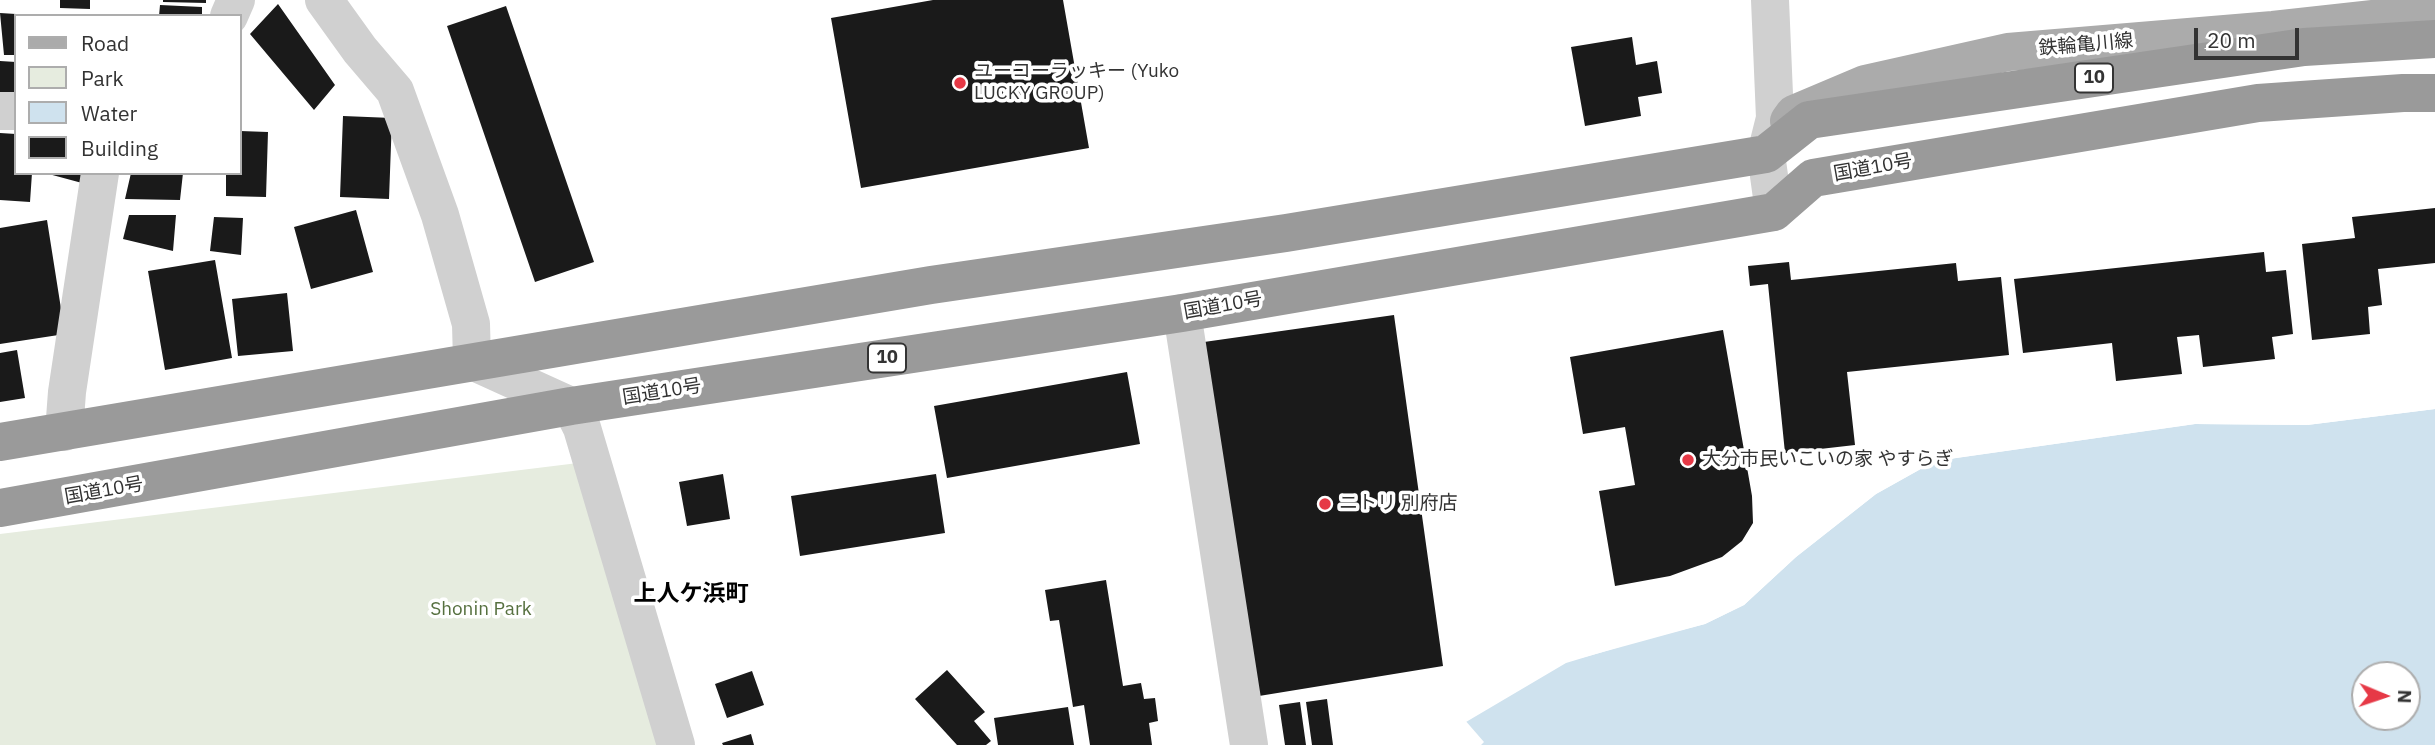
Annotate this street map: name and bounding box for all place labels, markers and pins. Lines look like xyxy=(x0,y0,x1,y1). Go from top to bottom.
place label: ユーコーラッキー (Yuko LUCKY GROUP) xyxy=(974,61,1179,105)
marker: ユーコーラッキー (Yuko LUCKY GROUP) xyxy=(952,75,968,91)
place label: 大分市民いこいの家 やすらぎ xyxy=(1702,449,1953,471)
marker: 大分市民いこいの家 やすらぎ xyxy=(1680,452,1696,468)
place label: ニトリ 別府店 xyxy=(1339,493,1457,515)
marker: ニトリ 別府店 xyxy=(1317,496,1333,512)

